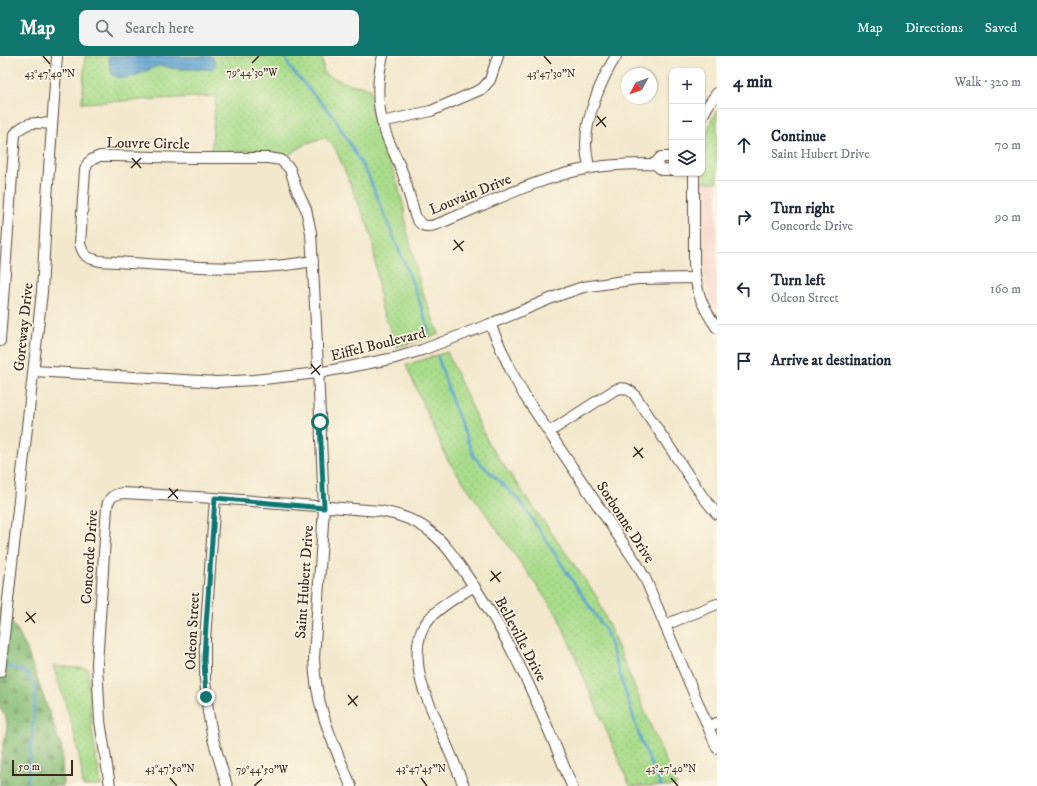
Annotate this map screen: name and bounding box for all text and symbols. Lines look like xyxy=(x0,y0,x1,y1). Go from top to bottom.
search box xyxy=(79,10,359,46)
text: Map xyxy=(20,17,55,40)
icon: search xyxy=(93,17,115,39)
text: Search here xyxy=(125,19,194,38)
text: Map xyxy=(857,19,883,37)
text: Directions xyxy=(905,19,963,37)
text: Saved xyxy=(985,19,1017,37)
text: 79°44'30"W xyxy=(227,67,278,79)
text: 43°47'40"N xyxy=(25,68,75,80)
text: 43°47'30"N xyxy=(527,68,575,80)
north arrow xyxy=(621,68,657,104)
map controls xyxy=(669,68,705,176)
button: + xyxy=(669,68,705,104)
text: 4 min xyxy=(733,71,772,93)
text: Walk · 320 m xyxy=(955,74,1021,90)
button: − xyxy=(669,104,705,140)
text: Continue xyxy=(771,127,826,146)
street label: Louvre Circle xyxy=(106,133,190,154)
icon: ahead xyxy=(733,134,755,156)
text: 70 m xyxy=(995,137,1021,153)
button: layers xyxy=(669,140,705,176)
text: Saint Hubert Drive xyxy=(771,146,870,162)
street label: Louvain Drive xyxy=(426,169,514,220)
text: Turn right xyxy=(771,199,834,218)
icon: right xyxy=(733,206,755,228)
text: 90 m xyxy=(995,209,1021,225)
text: Concorde Drive xyxy=(771,218,853,234)
text: Turn left xyxy=(771,271,825,290)
icon: left xyxy=(733,278,755,300)
text: 160 m xyxy=(990,281,1021,297)
street label: Goreway Drive xyxy=(9,282,38,372)
text: Odeon Street xyxy=(771,290,839,306)
street label: Eiffel Boulevard xyxy=(329,323,428,365)
icon: arrive xyxy=(733,350,755,372)
text: Arrive at destination xyxy=(771,351,891,370)
route start xyxy=(311,413,329,431)
street label: Sorbonne Drive xyxy=(592,478,659,567)
street label: Concorde Drive xyxy=(77,509,102,605)
street label: Saint Hubert Drive xyxy=(291,525,318,639)
street label: Odeon Street xyxy=(181,591,204,671)
street label: Belleville Drive xyxy=(490,594,551,685)
route end xyxy=(197,688,215,706)
scale bar xyxy=(12,758,73,777)
text: 50 m xyxy=(18,760,40,774)
text: 43°47'50"N xyxy=(145,763,195,775)
text: 43°47'45"N xyxy=(396,763,446,775)
text: 43°47'40"N xyxy=(646,763,696,775)
text: 79°44'50"W xyxy=(236,764,289,776)

